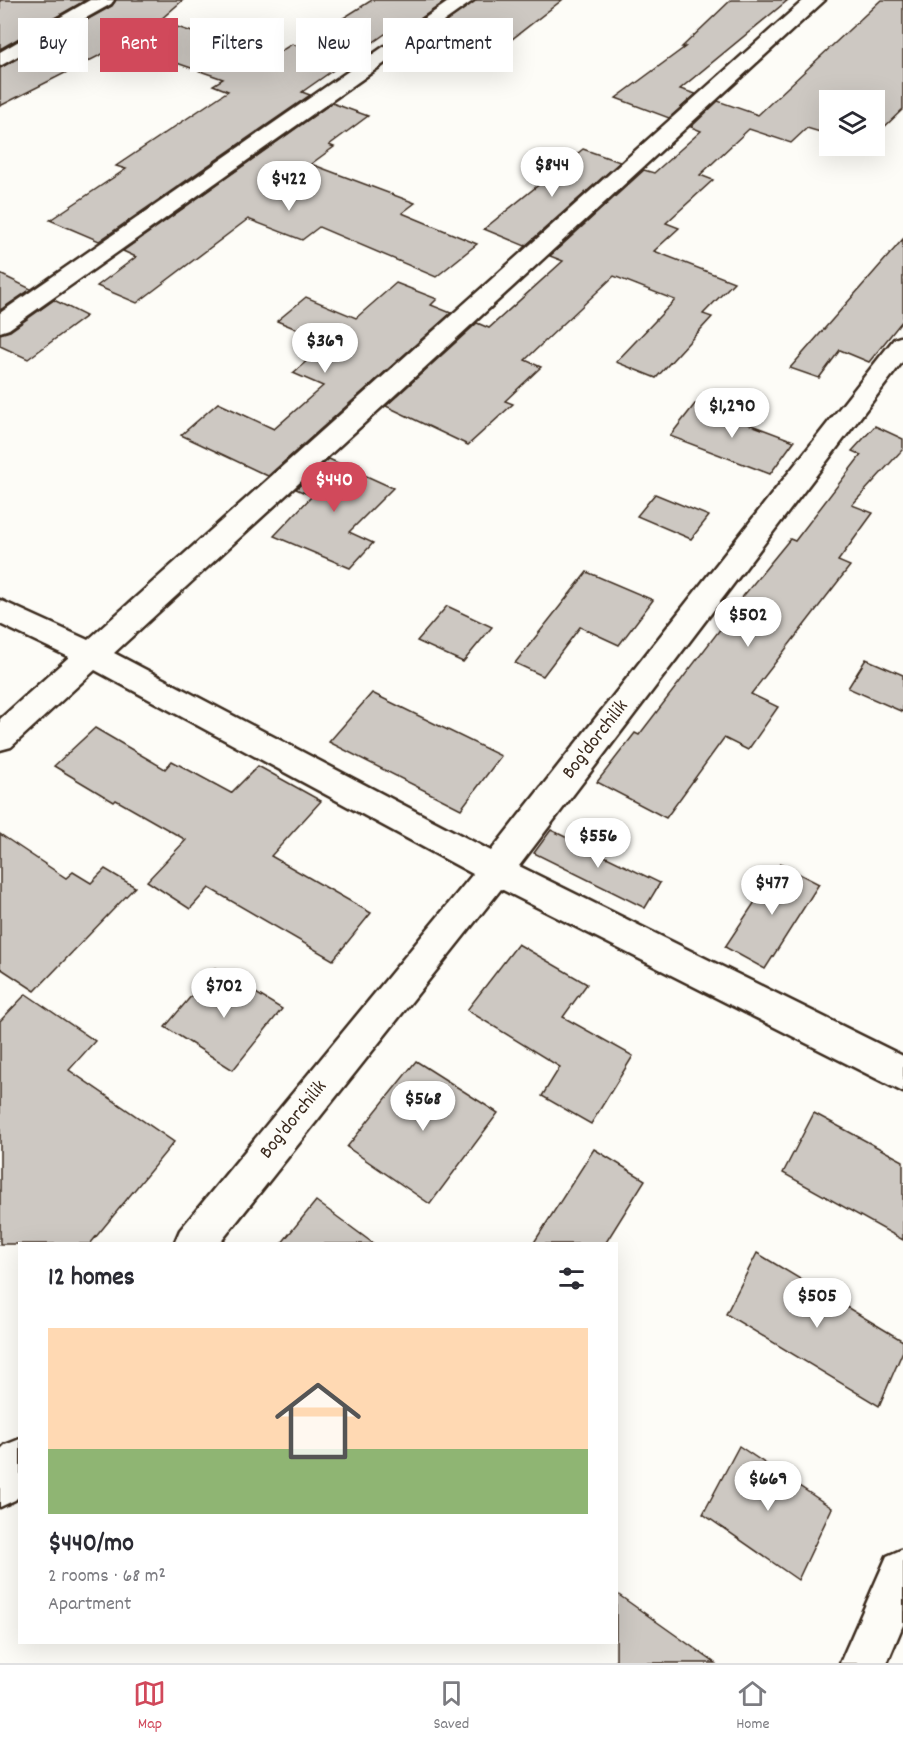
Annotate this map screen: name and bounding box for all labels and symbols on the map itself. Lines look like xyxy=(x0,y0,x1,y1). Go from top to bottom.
pin: $844 xyxy=(516,147,588,198)
pin: $422 xyxy=(253,161,325,212)
pin: $369 xyxy=(289,323,361,374)
pin: $1,290 xyxy=(683,388,781,439)
pin: $440 xyxy=(298,462,370,513)
pin: $502 xyxy=(712,597,784,648)
street label: Bog'dorchilik xyxy=(556,694,636,786)
pin: $556 xyxy=(562,818,634,869)
pin: $477 xyxy=(736,865,808,916)
pin: $702 xyxy=(188,968,260,1019)
street label: Bog'dorchilik xyxy=(253,1075,335,1165)
pin: $568 xyxy=(387,1081,459,1132)
pin: $505 xyxy=(781,1278,853,1329)
pin: $669 xyxy=(732,1461,804,1512)

